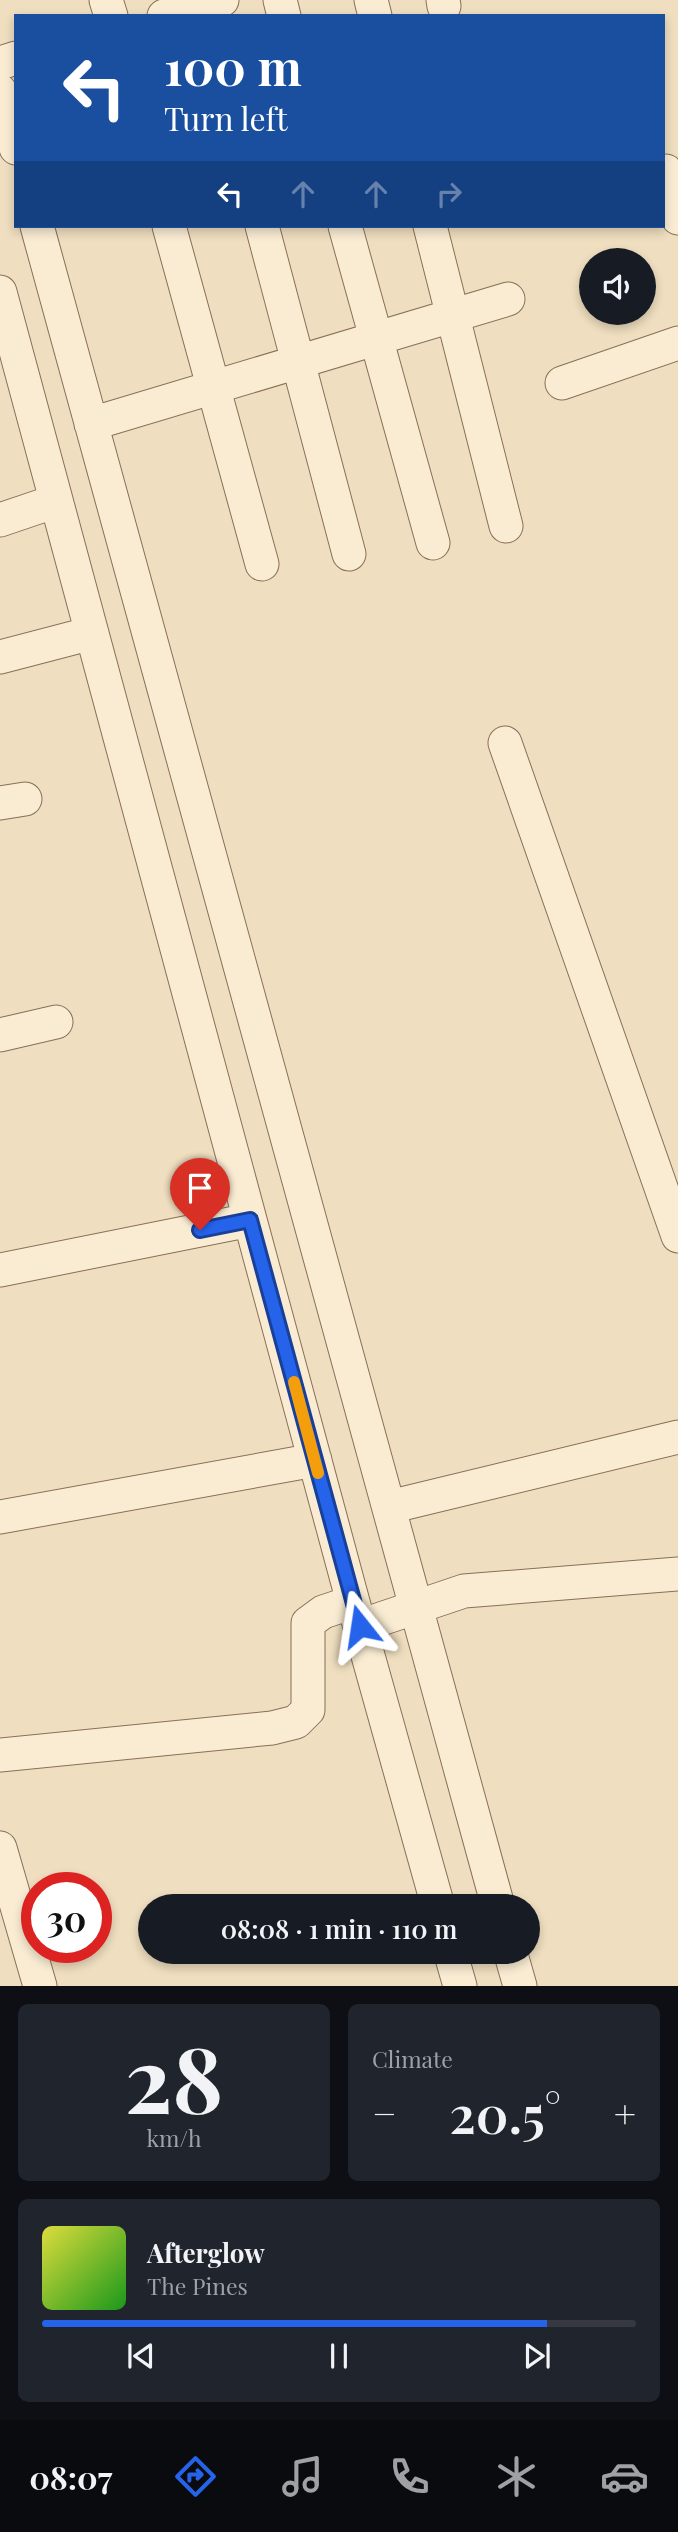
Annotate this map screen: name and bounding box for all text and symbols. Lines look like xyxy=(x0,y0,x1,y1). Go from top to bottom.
text: 100 m xyxy=(164,33,302,98)
icon: left xyxy=(49,42,140,133)
text: Turn left xyxy=(164,96,288,139)
icon: left xyxy=(211,175,249,213)
icon: ahead xyxy=(284,175,322,213)
icon: ahead xyxy=(357,175,395,213)
icon: right xyxy=(430,175,468,213)
map controls xyxy=(579,248,656,325)
button: sound xyxy=(579,248,656,325)
pin xyxy=(170,1158,230,1230)
icon: arrive xyxy=(181,1169,219,1207)
position arrow xyxy=(323,1589,397,1663)
speed limit sign: 30 xyxy=(21,1872,112,1963)
text: 08:08 · 1 min · 110 m xyxy=(221,1911,457,1946)
text: 28 xyxy=(125,2016,223,2137)
text: Climate xyxy=(372,2043,453,2074)
text: 20.5° xyxy=(449,2078,561,2147)
text: − xyxy=(372,2087,397,2138)
text: + xyxy=(614,2087,636,2138)
text: km/h xyxy=(146,2122,202,2153)
text: Afterglow xyxy=(147,2235,265,2270)
text: The Pines xyxy=(147,2270,248,2301)
icon: previous xyxy=(122,2337,160,2375)
icon: pause xyxy=(320,2337,358,2375)
icon: next xyxy=(518,2337,556,2375)
icon: directions xyxy=(171,2452,220,2501)
icon: music xyxy=(278,2452,327,2501)
icon: phone xyxy=(385,2452,434,2501)
icon: climate xyxy=(492,2452,541,2501)
icon: car xyxy=(600,2452,649,2501)
text: 08:07 xyxy=(29,2455,112,2498)

